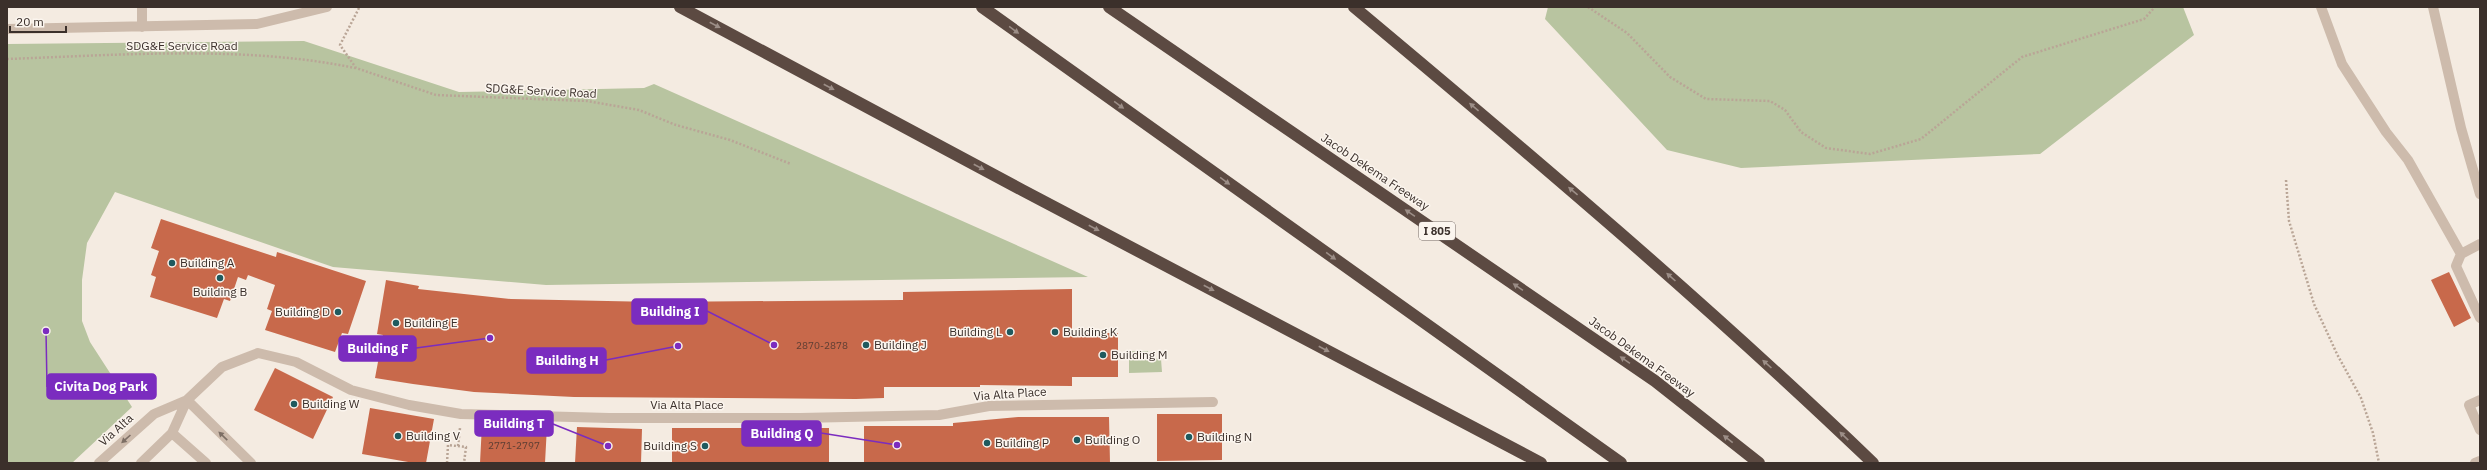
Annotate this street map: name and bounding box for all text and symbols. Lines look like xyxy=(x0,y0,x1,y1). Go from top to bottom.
scale bar xyxy=(10,8,66,34)
text: 20 m xyxy=(16,14,44,29)
one-way arrow xyxy=(709,22,721,29)
one-way arrow xyxy=(1008,26,1019,34)
street label: SDG&E Service Road xyxy=(126,38,238,53)
street label: SDG&E Service Road xyxy=(485,80,597,101)
one-way arrow xyxy=(824,83,835,90)
one-way arrow xyxy=(1114,101,1125,109)
one-way arrow xyxy=(1468,103,1479,112)
street label: Jacob Dekema Freeway xyxy=(1318,130,1432,213)
one-way arrow xyxy=(973,164,985,170)
one-way arrow xyxy=(1220,177,1231,185)
one-way arrow xyxy=(1568,186,1579,195)
one-way arrow xyxy=(1405,209,1416,217)
road number: I 805 xyxy=(1419,222,1455,240)
one-way arrow xyxy=(1088,225,1100,231)
one-way arrow xyxy=(1326,252,1336,260)
place label: Building A xyxy=(180,255,235,270)
marker: Building A xyxy=(167,258,177,268)
marker: Building B xyxy=(215,273,225,283)
one-way arrow xyxy=(1666,273,1675,282)
one-way arrow xyxy=(1512,283,1523,291)
place label: Building B xyxy=(193,284,248,299)
one-way arrow xyxy=(1203,285,1215,292)
callout: Building I xyxy=(632,299,707,324)
text: Building I xyxy=(640,303,700,320)
place label: Building D xyxy=(275,304,330,319)
marker: Building D xyxy=(333,307,343,317)
street label: Jacob Dekema Freeway xyxy=(1586,313,1698,400)
place label: Building E xyxy=(404,315,458,330)
marker: Building E xyxy=(391,318,401,328)
place label: Building L xyxy=(949,324,1002,339)
place label: Building K xyxy=(1063,324,1118,339)
marker: Building L xyxy=(1005,327,1015,337)
marker: Building K xyxy=(1050,327,1060,337)
callout: Building F xyxy=(339,336,416,361)
place label: Building J xyxy=(874,337,927,352)
house number: 2870-2878 xyxy=(796,339,848,352)
text: Building F xyxy=(347,340,409,357)
marker: Building J xyxy=(861,340,871,350)
one-way arrow xyxy=(1318,346,1330,352)
place label: Building M xyxy=(1111,347,1168,362)
callout: Building H xyxy=(527,348,606,373)
marker: Building M xyxy=(1098,350,1108,360)
text: Building H xyxy=(535,352,599,369)
one-way arrow xyxy=(1620,356,1630,364)
one-way arrow xyxy=(1762,359,1772,369)
callout: Civita Dog Park xyxy=(47,374,156,399)
text: Civita Dog Park xyxy=(54,378,148,395)
street label: Via Alta Place xyxy=(973,383,1047,404)
place label: Building W xyxy=(302,396,360,411)
street label: Via Alta Place xyxy=(650,397,724,412)
marker: Building W xyxy=(289,399,299,409)
street label: Via Alta xyxy=(95,410,136,449)
callout: Building T xyxy=(475,411,553,436)
text: Building T xyxy=(483,415,545,432)
callout: Building Q xyxy=(742,421,821,446)
text: Building Q xyxy=(751,425,813,442)
place label: Building V xyxy=(406,428,461,443)
place label: Building N xyxy=(1197,429,1252,444)
one-way arrow xyxy=(218,431,228,441)
marker: Building V xyxy=(393,431,403,441)
one-way arrow xyxy=(1839,431,1849,441)
place label: Building O xyxy=(1085,432,1140,447)
marker: Building N xyxy=(1184,432,1194,442)
one-way arrow xyxy=(121,434,132,443)
one-way arrow xyxy=(1723,434,1734,443)
place label: Building P xyxy=(995,435,1049,450)
marker: Building O xyxy=(1072,435,1082,445)
place label: Building S xyxy=(643,438,697,453)
marker: Building P xyxy=(982,438,992,448)
house number: 2771-2797 xyxy=(488,439,540,452)
marker: Building S xyxy=(700,441,710,451)

